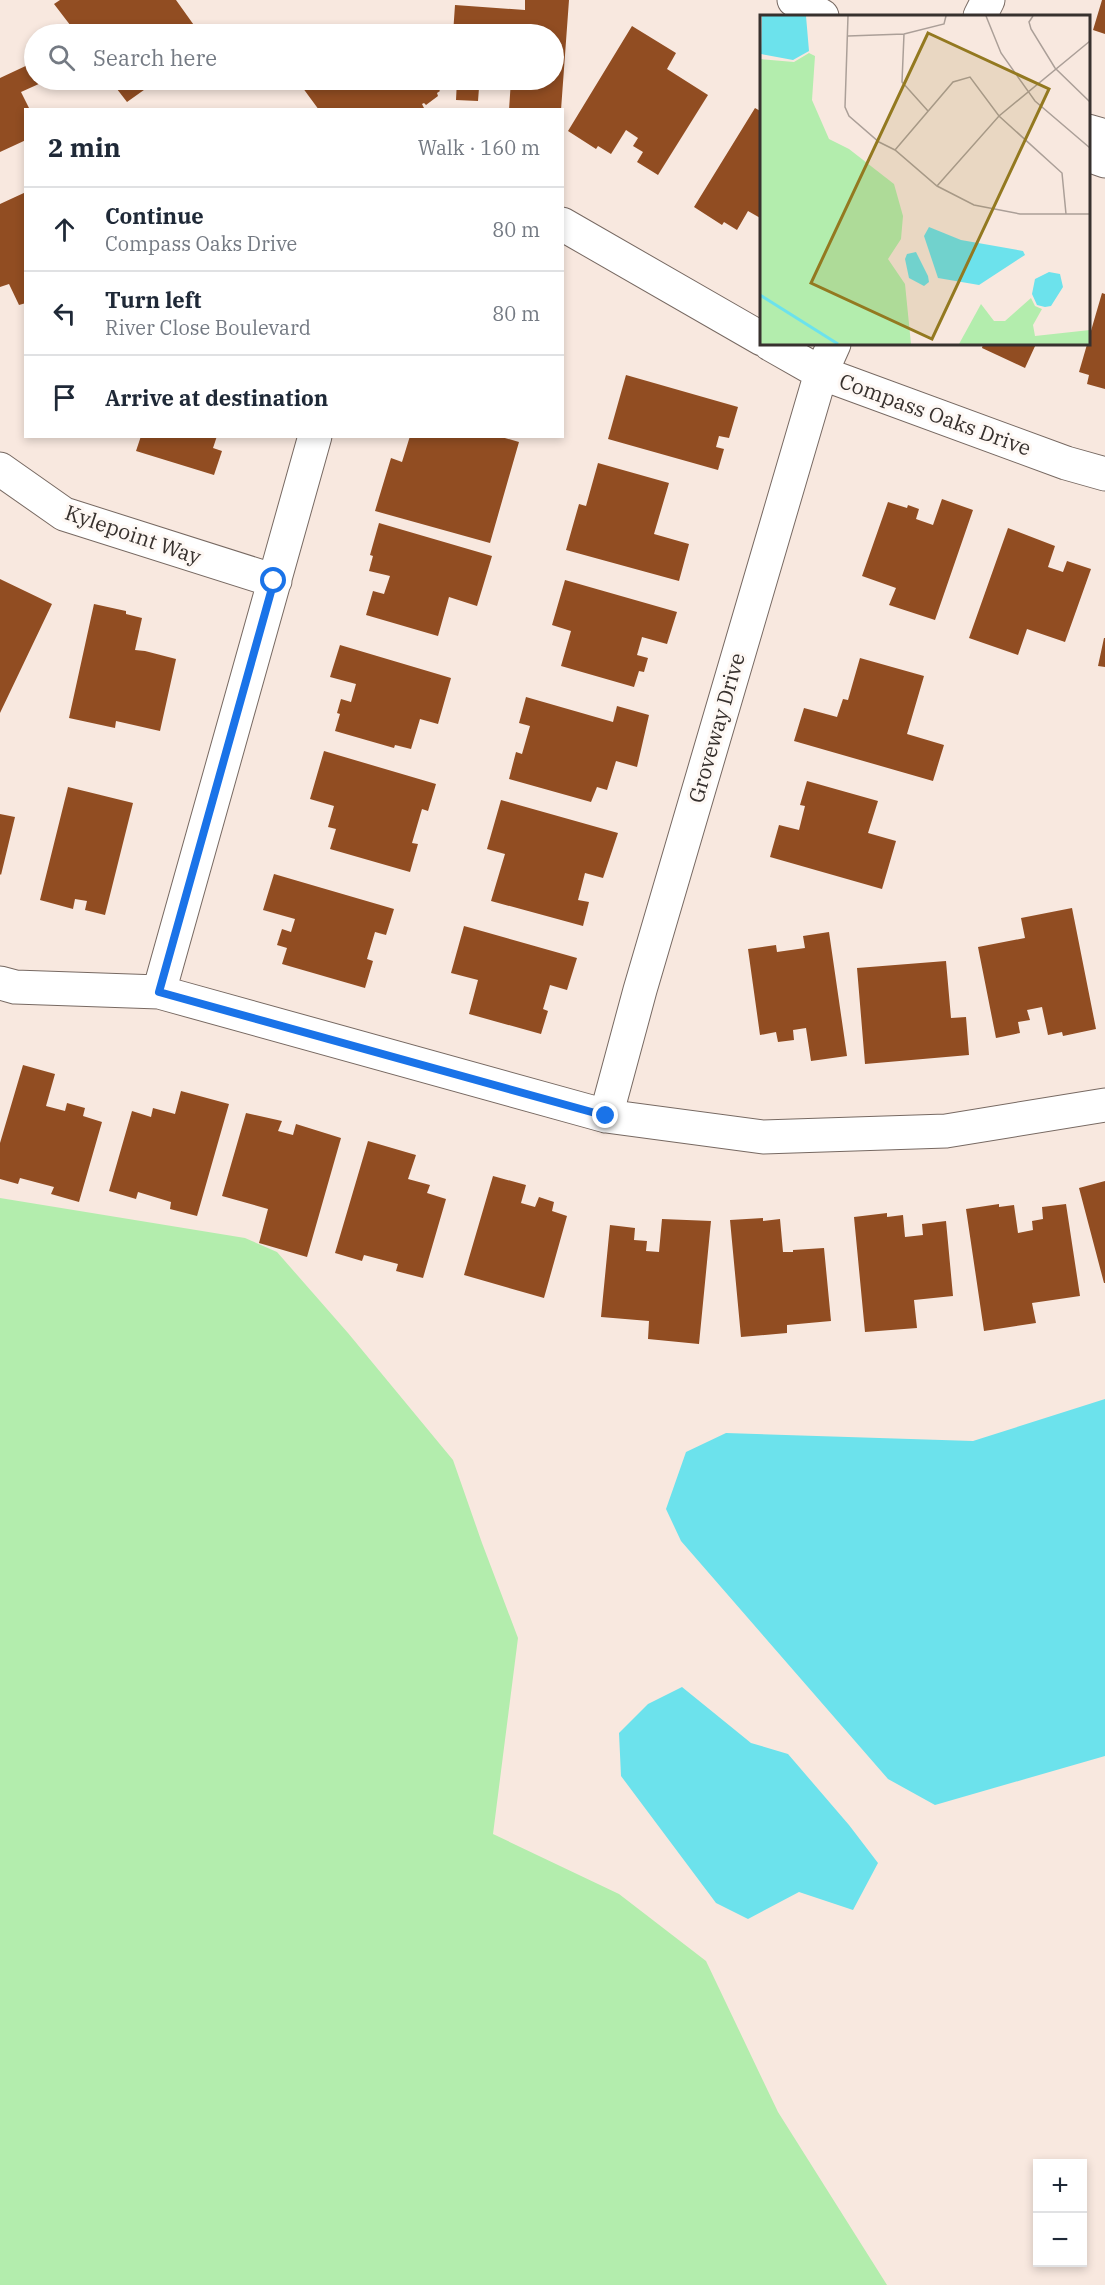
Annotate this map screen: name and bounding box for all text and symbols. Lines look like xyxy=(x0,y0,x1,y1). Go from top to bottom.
inset map xyxy=(760,15,1090,345)
search box xyxy=(24,24,564,90)
icon: search xyxy=(45,41,78,74)
text: Search here xyxy=(93,43,217,72)
text: 2 min xyxy=(48,130,121,164)
text: Walk · 160 m xyxy=(418,134,540,161)
text: Continue xyxy=(105,201,204,230)
icon: ahead xyxy=(48,213,81,246)
text: 80 m xyxy=(492,216,540,243)
text: Compass Oaks Drive xyxy=(105,230,297,257)
text: Turn left xyxy=(105,285,201,314)
icon: left xyxy=(48,297,81,330)
text: 80 m xyxy=(492,300,540,327)
text: River Close Boulevard xyxy=(105,314,311,341)
street label: Compass Oaks Drive xyxy=(836,366,1035,462)
icon: arrive xyxy=(48,381,81,414)
text: Arrive at destination xyxy=(105,383,328,412)
street label: Kylepoint Way xyxy=(62,498,206,571)
route start xyxy=(260,567,286,593)
street label: Groveway Drive xyxy=(681,649,751,806)
route end xyxy=(592,1102,618,1128)
map controls xyxy=(1033,2159,1087,2267)
button: + xyxy=(1033,2159,1087,2213)
button: − xyxy=(1033,2213,1087,2267)

